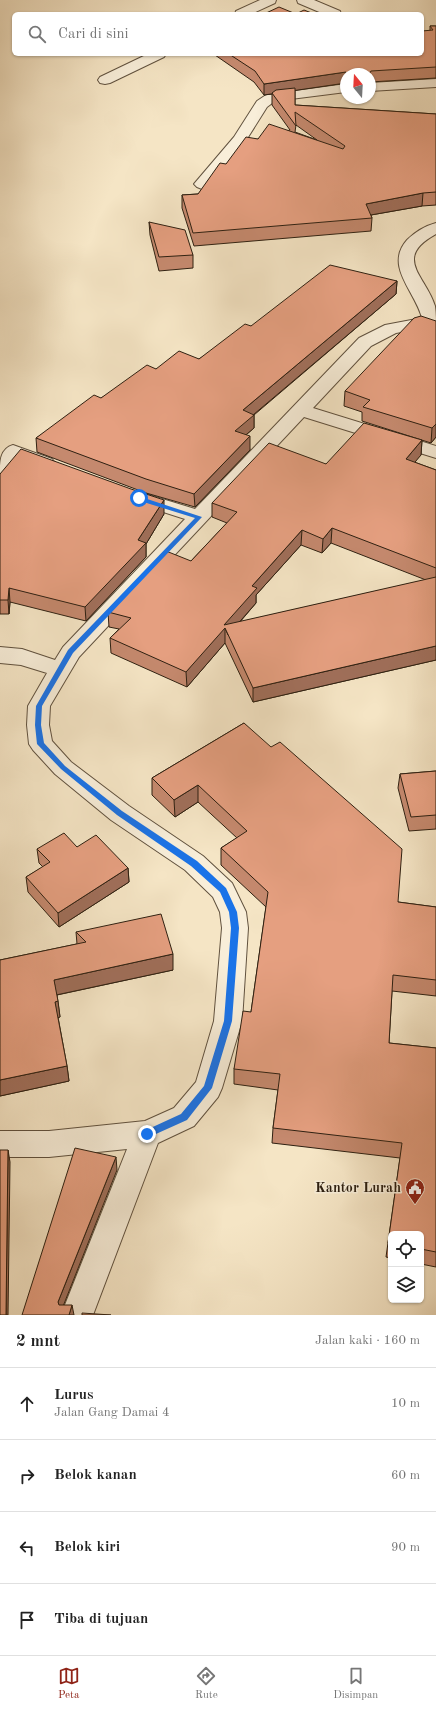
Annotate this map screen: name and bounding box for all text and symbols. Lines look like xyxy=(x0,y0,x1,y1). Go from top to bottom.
search box xyxy=(12,12,424,56)
icon: search xyxy=(26,23,48,45)
text: Cari di sini xyxy=(58,27,129,42)
north arrow xyxy=(340,68,376,104)
route start xyxy=(130,489,148,507)
route end xyxy=(138,1125,156,1143)
public building icon: Kantor Lurah xyxy=(404,1177,426,1205)
place label: Kantor Lurah xyxy=(315,1181,401,1195)
map controls xyxy=(388,1231,424,1303)
button: locate xyxy=(388,1231,424,1267)
button: layers xyxy=(388,1267,424,1303)
text: 2 mnt xyxy=(16,1333,60,1350)
text: Jalan kaki · 160 m xyxy=(315,1334,420,1347)
text: Lurus xyxy=(54,1388,94,1403)
icon: ahead xyxy=(16,1393,38,1415)
text: 10 m xyxy=(391,1397,420,1410)
text: Jalan Gang Damai 4 xyxy=(54,1406,170,1419)
icon: right xyxy=(16,1465,38,1487)
text: Belok kanan xyxy=(54,1468,137,1483)
text: 60 m xyxy=(391,1469,420,1482)
icon: left xyxy=(16,1537,38,1559)
text: Belok kiri xyxy=(54,1540,120,1555)
text: 90 m xyxy=(391,1541,420,1554)
icon: arrive xyxy=(16,1609,38,1631)
text: Tiba di tujuan xyxy=(54,1612,148,1627)
tab: Peta xyxy=(58,1665,80,1703)
tab: Rute xyxy=(195,1665,218,1703)
tab: Disimpan xyxy=(333,1665,378,1703)

